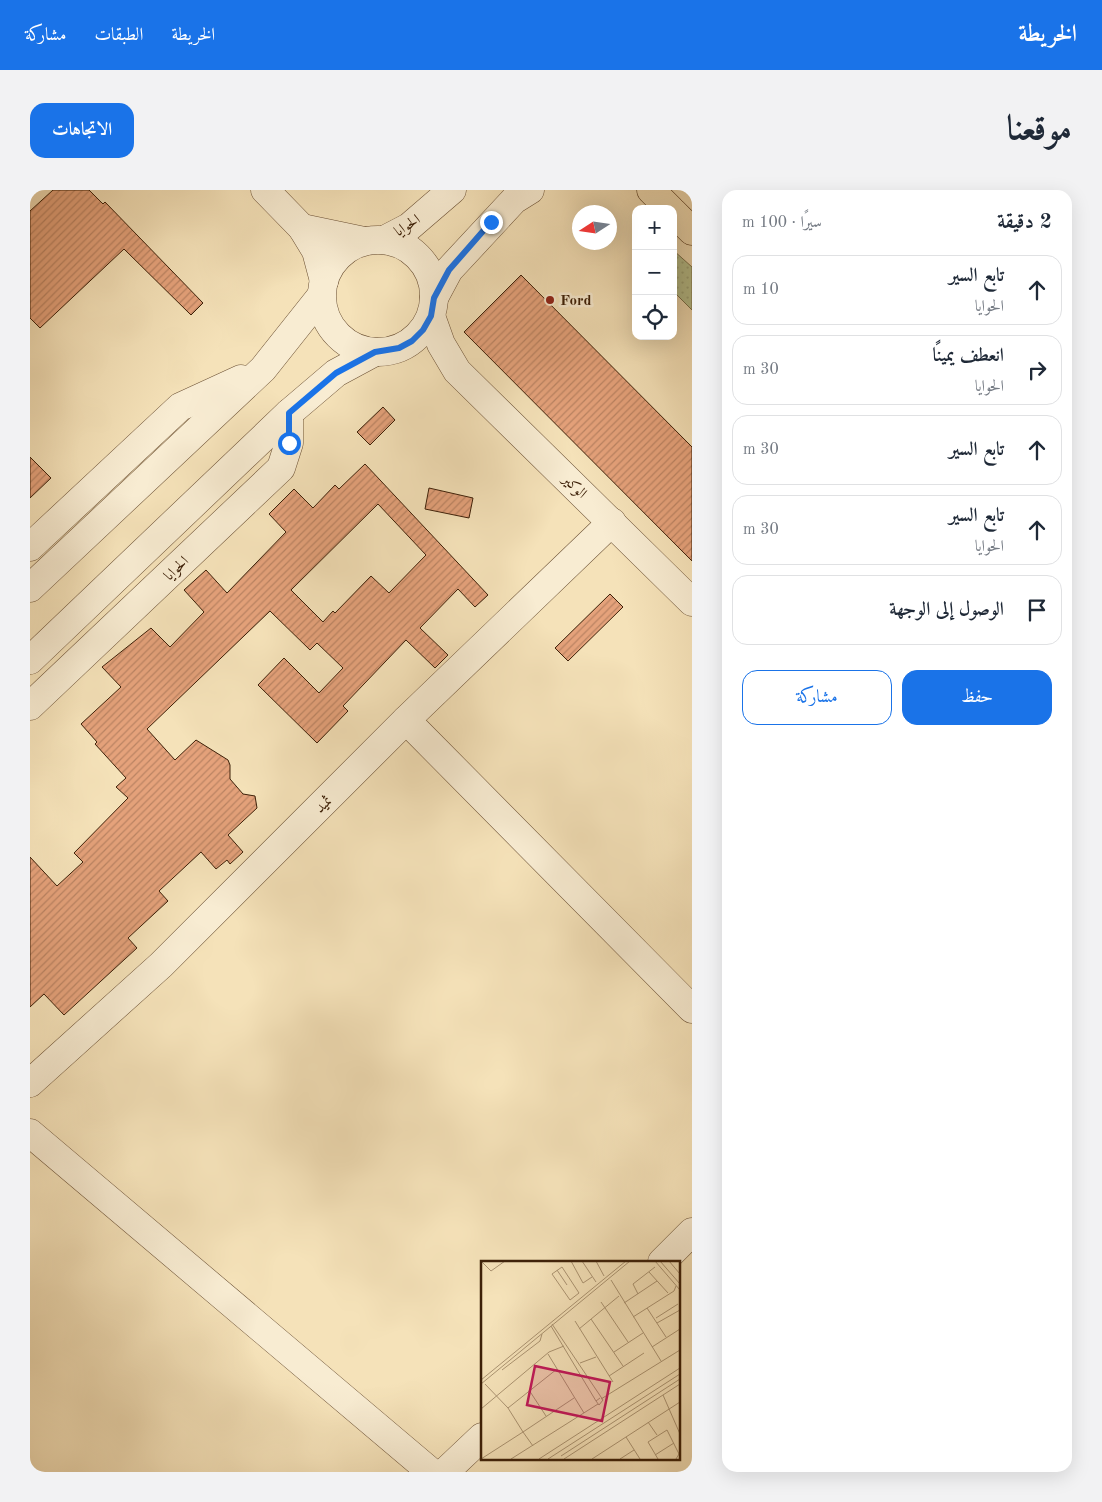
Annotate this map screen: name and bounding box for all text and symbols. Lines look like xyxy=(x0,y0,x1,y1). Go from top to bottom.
text: الخريطة xyxy=(1019,23,1077,47)
text: مشاركة xyxy=(25,26,66,44)
text: الطبقات xyxy=(94,26,143,44)
text: الخريطة xyxy=(171,26,215,44)
button: الاتجاهات xyxy=(30,103,134,158)
text: موقعنا xyxy=(1007,112,1072,147)
north arrow xyxy=(572,205,617,250)
map controls xyxy=(632,205,677,340)
button: + xyxy=(632,205,677,250)
route end xyxy=(480,211,503,234)
street label: الحوايا xyxy=(392,212,423,240)
text: 2 دقيقة xyxy=(997,212,1052,233)
text: سيرًا · 100 m xyxy=(742,215,822,231)
button: − xyxy=(632,250,677,295)
text: تابع السير xyxy=(949,267,1004,286)
icon: ahead xyxy=(1023,276,1051,304)
text: 10 m xyxy=(743,282,779,298)
marker: Ford xyxy=(544,294,556,306)
place label: Ford xyxy=(560,294,592,309)
button: locate xyxy=(632,295,677,340)
text: الحوايا xyxy=(975,299,1004,315)
text: انعطف يمينًا xyxy=(932,347,1004,366)
icon: right xyxy=(1023,356,1051,384)
text: 30 m xyxy=(743,362,779,378)
text: الحوايا xyxy=(975,379,1004,395)
route start xyxy=(278,432,301,455)
icon: ahead xyxy=(1023,436,1051,464)
text: تابع السير xyxy=(949,441,1004,460)
text: 30 m xyxy=(743,442,779,458)
street label: الوكير xyxy=(558,470,590,502)
text: تابع السير xyxy=(949,507,1004,526)
icon: ahead xyxy=(1023,516,1051,544)
text: 30 m xyxy=(743,522,779,538)
text: الحوايا xyxy=(975,539,1004,555)
street label: الحوايا xyxy=(162,554,192,584)
icon: arrive xyxy=(1023,596,1051,624)
text: الوصول إلى الوجهة xyxy=(889,601,1004,620)
button: مشاركة xyxy=(742,670,892,725)
button: حفظ xyxy=(902,670,1052,725)
street label: ثميد xyxy=(312,793,335,816)
inset map xyxy=(481,1261,680,1460)

